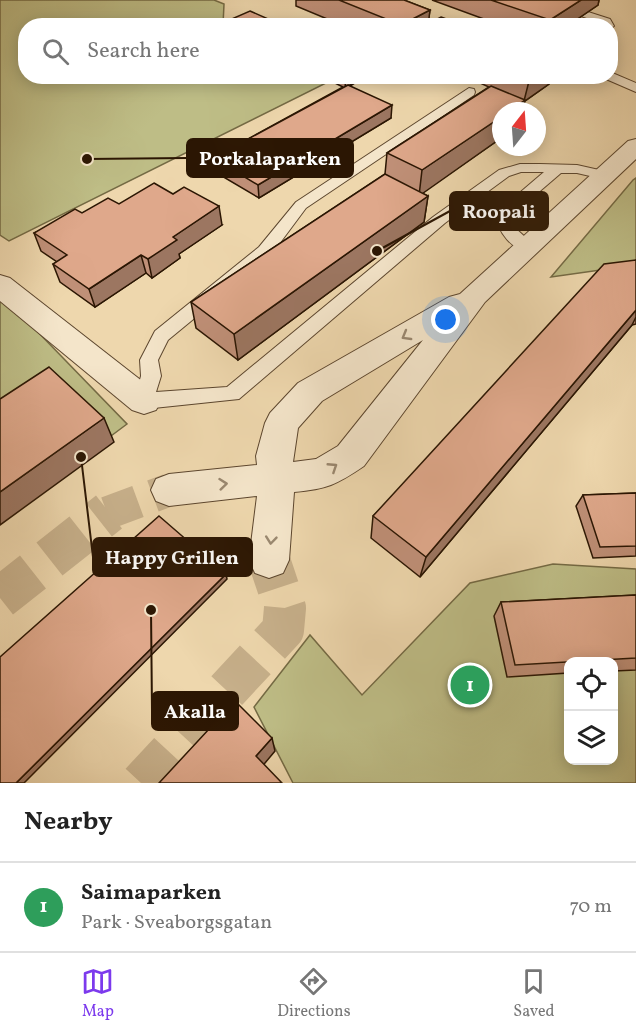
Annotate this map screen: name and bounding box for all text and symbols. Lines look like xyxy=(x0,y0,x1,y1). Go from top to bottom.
search box xyxy=(18,18,618,84)
icon: search xyxy=(39,35,72,68)
text: Search here xyxy=(87,36,200,67)
north arrow xyxy=(492,102,546,156)
callout: Porkalaparken xyxy=(187,139,353,177)
text: Porkalaparken xyxy=(199,146,341,174)
callout: Roopali xyxy=(450,192,548,230)
text: Roopali xyxy=(462,199,536,227)
your location xyxy=(431,305,460,334)
one-way arrow xyxy=(402,328,412,340)
one-way arrow xyxy=(327,463,337,475)
one-way arrow xyxy=(218,479,227,491)
one-way arrow xyxy=(265,536,278,545)
callout: Happy Grillen xyxy=(93,538,252,576)
text: Happy Grillen xyxy=(105,545,239,573)
map controls xyxy=(564,657,618,765)
button: locate xyxy=(564,657,618,711)
pin: 1 xyxy=(450,662,490,708)
callout: Akalla xyxy=(152,692,238,730)
text: Akalla xyxy=(164,699,226,727)
button: layers xyxy=(564,711,618,765)
text: Nearby xyxy=(24,804,113,840)
text: Saimaparken xyxy=(81,878,221,909)
text: 1 xyxy=(39,893,48,921)
text: 70 m xyxy=(569,893,612,921)
text: Park · Sveaborgsgatan xyxy=(81,909,272,937)
tab: Map xyxy=(81,965,114,1023)
tab: Directions xyxy=(277,965,351,1023)
tab: Saved xyxy=(513,965,555,1023)

